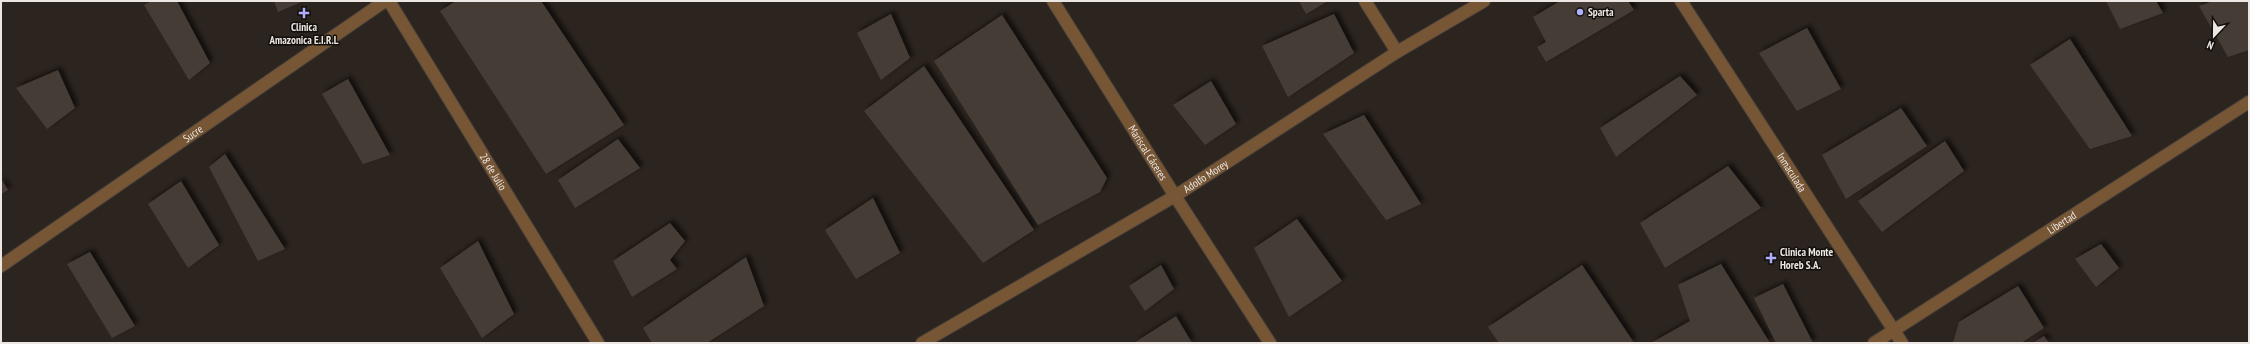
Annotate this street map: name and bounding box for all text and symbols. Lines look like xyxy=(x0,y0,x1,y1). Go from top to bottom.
place label: Sparta xyxy=(1588,5,1614,19)
marker: Clinica Amazonica E.I.R.L xyxy=(298,7,310,19)
marker: Sparta xyxy=(1575,7,1585,17)
north arrow xyxy=(2194,16,2234,56)
place label: Clinica Amazonica E.I.R.L xyxy=(269,20,339,47)
text: N xyxy=(2205,38,2216,53)
street label: Sucre xyxy=(180,122,206,145)
street label: Mariscal Cáceres xyxy=(1125,122,1171,183)
street label: 28 de Julio xyxy=(477,150,510,193)
street label: Inmaculada xyxy=(1774,150,1810,195)
street label: Adolfo Morey xyxy=(1181,156,1231,196)
street label: Libertad xyxy=(2044,208,2079,237)
place label: Clinica Monte Horeb S.A. xyxy=(1780,245,1834,272)
marker: Clinica Monte Horeb S.A. xyxy=(1765,252,1777,264)

